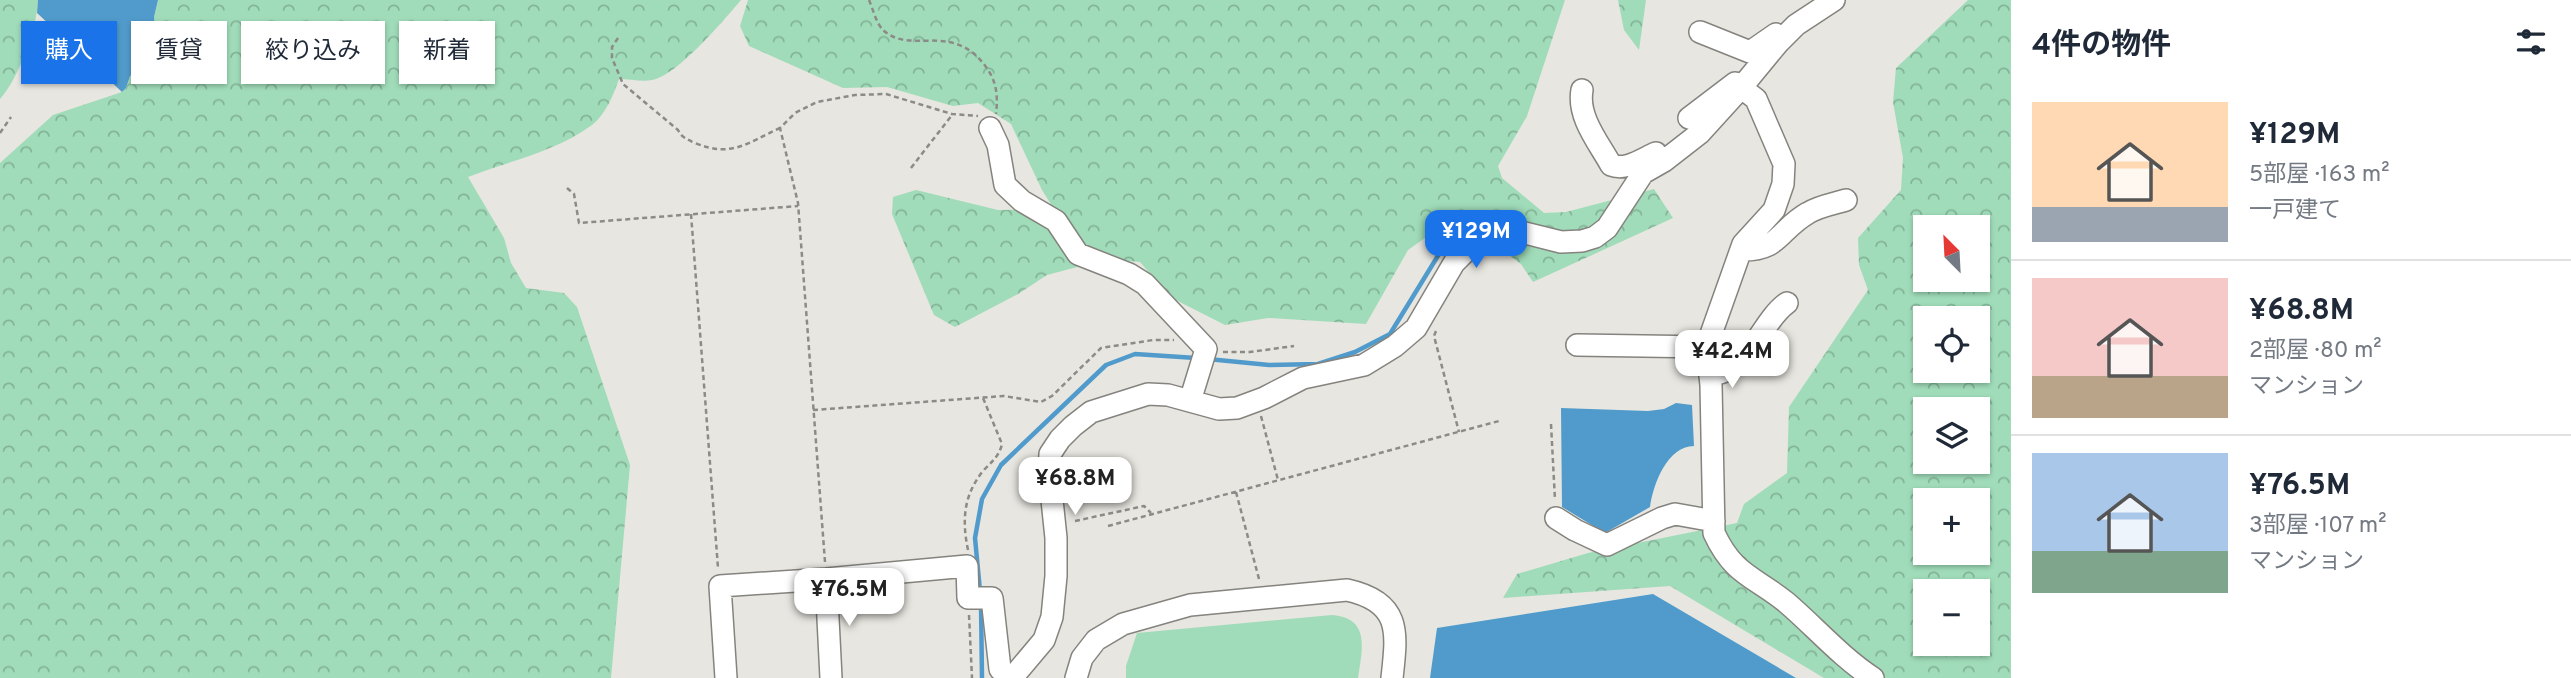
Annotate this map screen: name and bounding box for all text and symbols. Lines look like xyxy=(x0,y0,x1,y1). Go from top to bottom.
chip: 購入 xyxy=(21,21,117,84)
chip: 賃貸 xyxy=(131,21,227,84)
chip: 絞り込み xyxy=(241,21,385,84)
chip: 新着 xyxy=(399,21,495,84)
icon: filters xyxy=(2512,23,2550,61)
text: 4件の物件 xyxy=(2032,28,2171,65)
text: ¥129M xyxy=(2249,117,2340,154)
icon: home xyxy=(2088,130,2172,214)
text: 5部屋 · 163 m² xyxy=(2249,161,2389,190)
text: 一戸建て xyxy=(2249,197,2341,226)
pin: ¥129M xyxy=(1427,210,1525,270)
north arrow xyxy=(1913,215,1990,292)
map controls xyxy=(1913,215,1990,656)
text: ¥129M xyxy=(1441,218,1511,247)
text: ¥68.8M xyxy=(2249,293,2354,330)
button: locate xyxy=(1913,306,1990,383)
icon: home xyxy=(2088,306,2172,390)
pin: ¥42.4M xyxy=(1675,330,1789,390)
text: 2部屋 · 80 m² xyxy=(2249,337,2382,366)
text: ¥42.4M xyxy=(1691,338,1773,367)
text: マンション xyxy=(2249,373,2364,402)
button: layers xyxy=(1913,397,1990,474)
pin: ¥68.8M xyxy=(1018,458,1132,517)
text: ¥68.8M xyxy=(1035,465,1115,494)
text: ¥76.5M xyxy=(2249,468,2350,505)
icon: home xyxy=(2088,481,2172,565)
button: + xyxy=(1913,488,1990,565)
text: 3部屋 · 107 m² xyxy=(2249,512,2387,541)
text: マンション xyxy=(2249,548,2364,577)
pin: ¥76.5M xyxy=(792,568,906,628)
text: ¥76.5M xyxy=(810,576,888,605)
button: − xyxy=(1913,579,1990,656)

